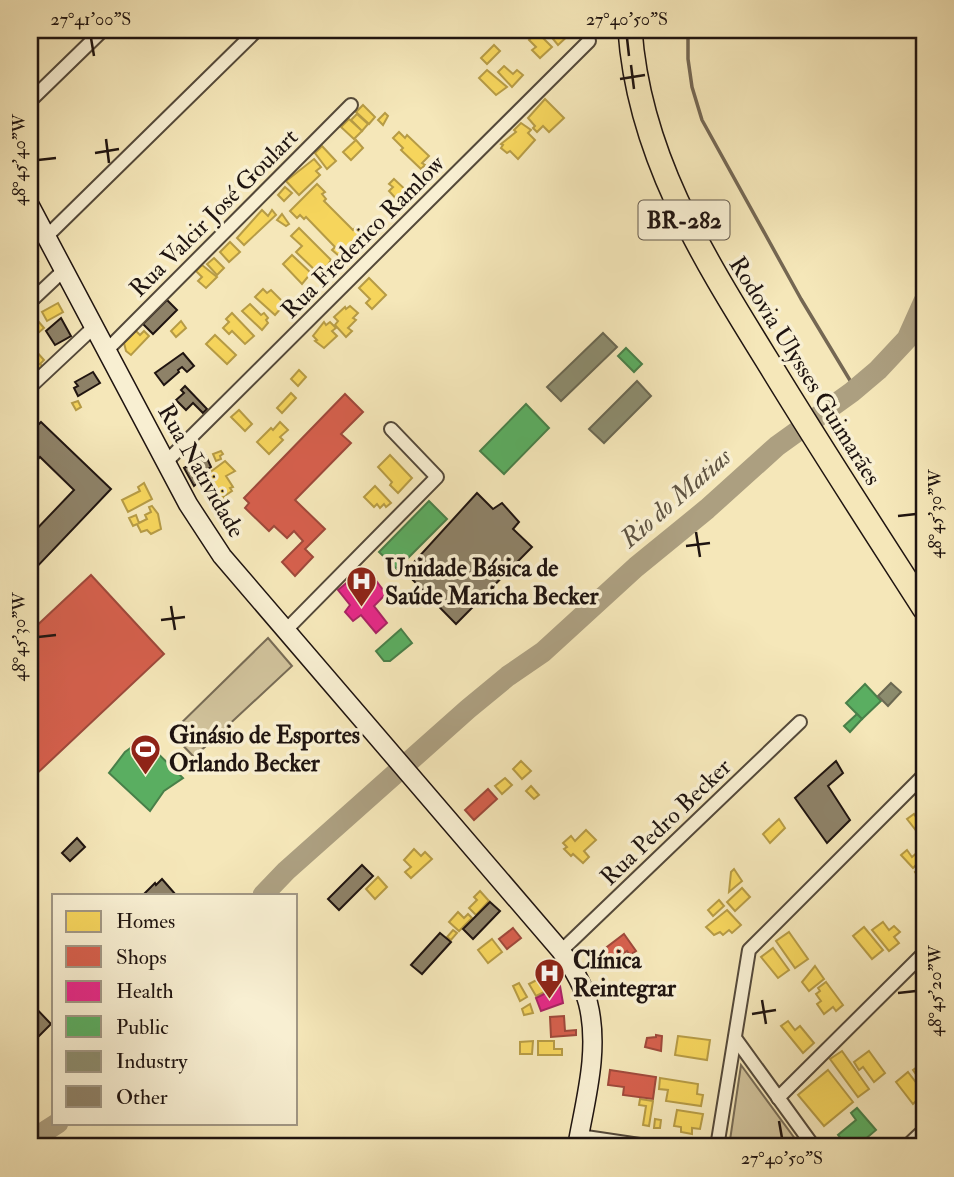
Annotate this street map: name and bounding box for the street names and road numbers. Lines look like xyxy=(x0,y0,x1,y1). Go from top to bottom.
street label: Rua Valcir José Goulart xyxy=(123,122,305,304)
street label: Rua Frederico Ramlow xyxy=(275,148,452,325)
road number: BR-282 xyxy=(638,200,730,240)
street label: Rodovia Ulysses Guimarães xyxy=(722,251,888,491)
street label: Rua Natividade xyxy=(150,399,252,543)
street label: Rua Pedro Becker xyxy=(594,752,738,892)

